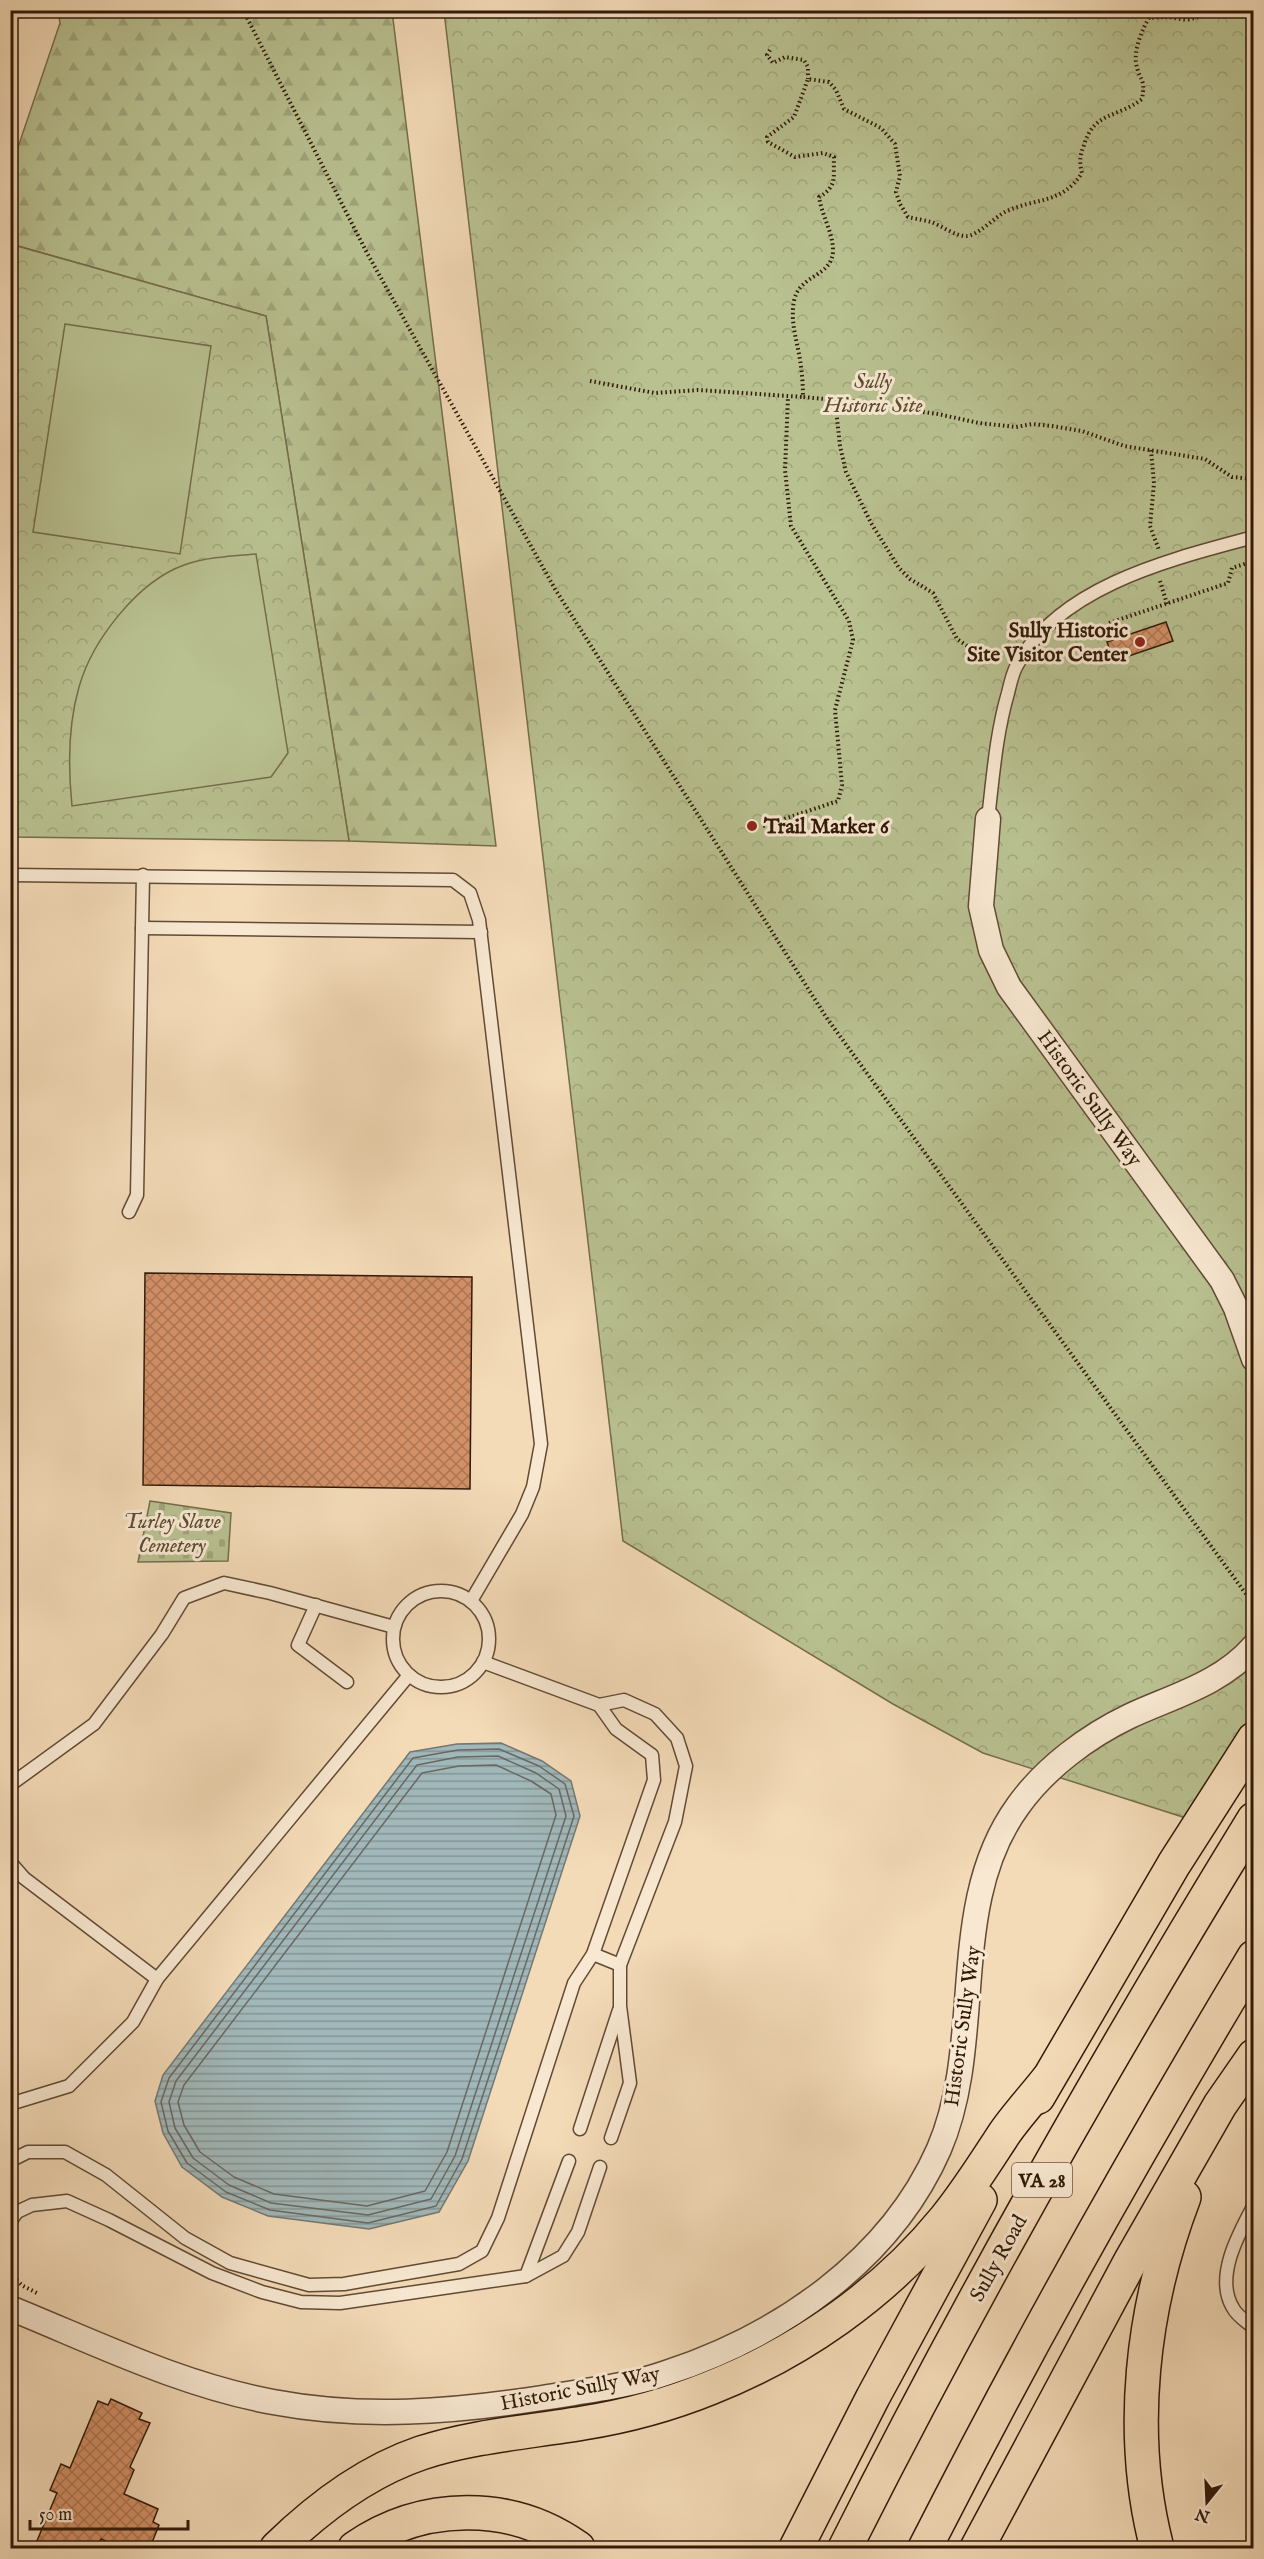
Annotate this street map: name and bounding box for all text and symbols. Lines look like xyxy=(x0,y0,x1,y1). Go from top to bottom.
park label: Sully Historic Site xyxy=(822,369,923,420)
place label: Sully Historic Site Visitor Center xyxy=(967,618,1128,669)
marker: Sully Historic Site Visitor Center xyxy=(1133,635,1147,649)
place label: Trail Marker 6 xyxy=(763,814,890,841)
marker: Trail Marker 6 xyxy=(745,819,759,833)
street label: Historic Sully Way xyxy=(1030,1025,1148,1173)
park label: Turley Slave Cemetery xyxy=(123,1509,221,1560)
street label: Historic Sully Way xyxy=(939,1943,988,2108)
road number: VA 28 xyxy=(1012,2163,1072,2197)
street label: Sully Road xyxy=(964,2210,1035,2307)
street label: Historic Sully Way xyxy=(498,2361,663,2418)
north arrow xyxy=(1177,2472,1237,2532)
scale bar xyxy=(30,2493,188,2531)
text: N xyxy=(1193,2503,1214,2526)
text: 50 m xyxy=(39,2504,72,2527)

